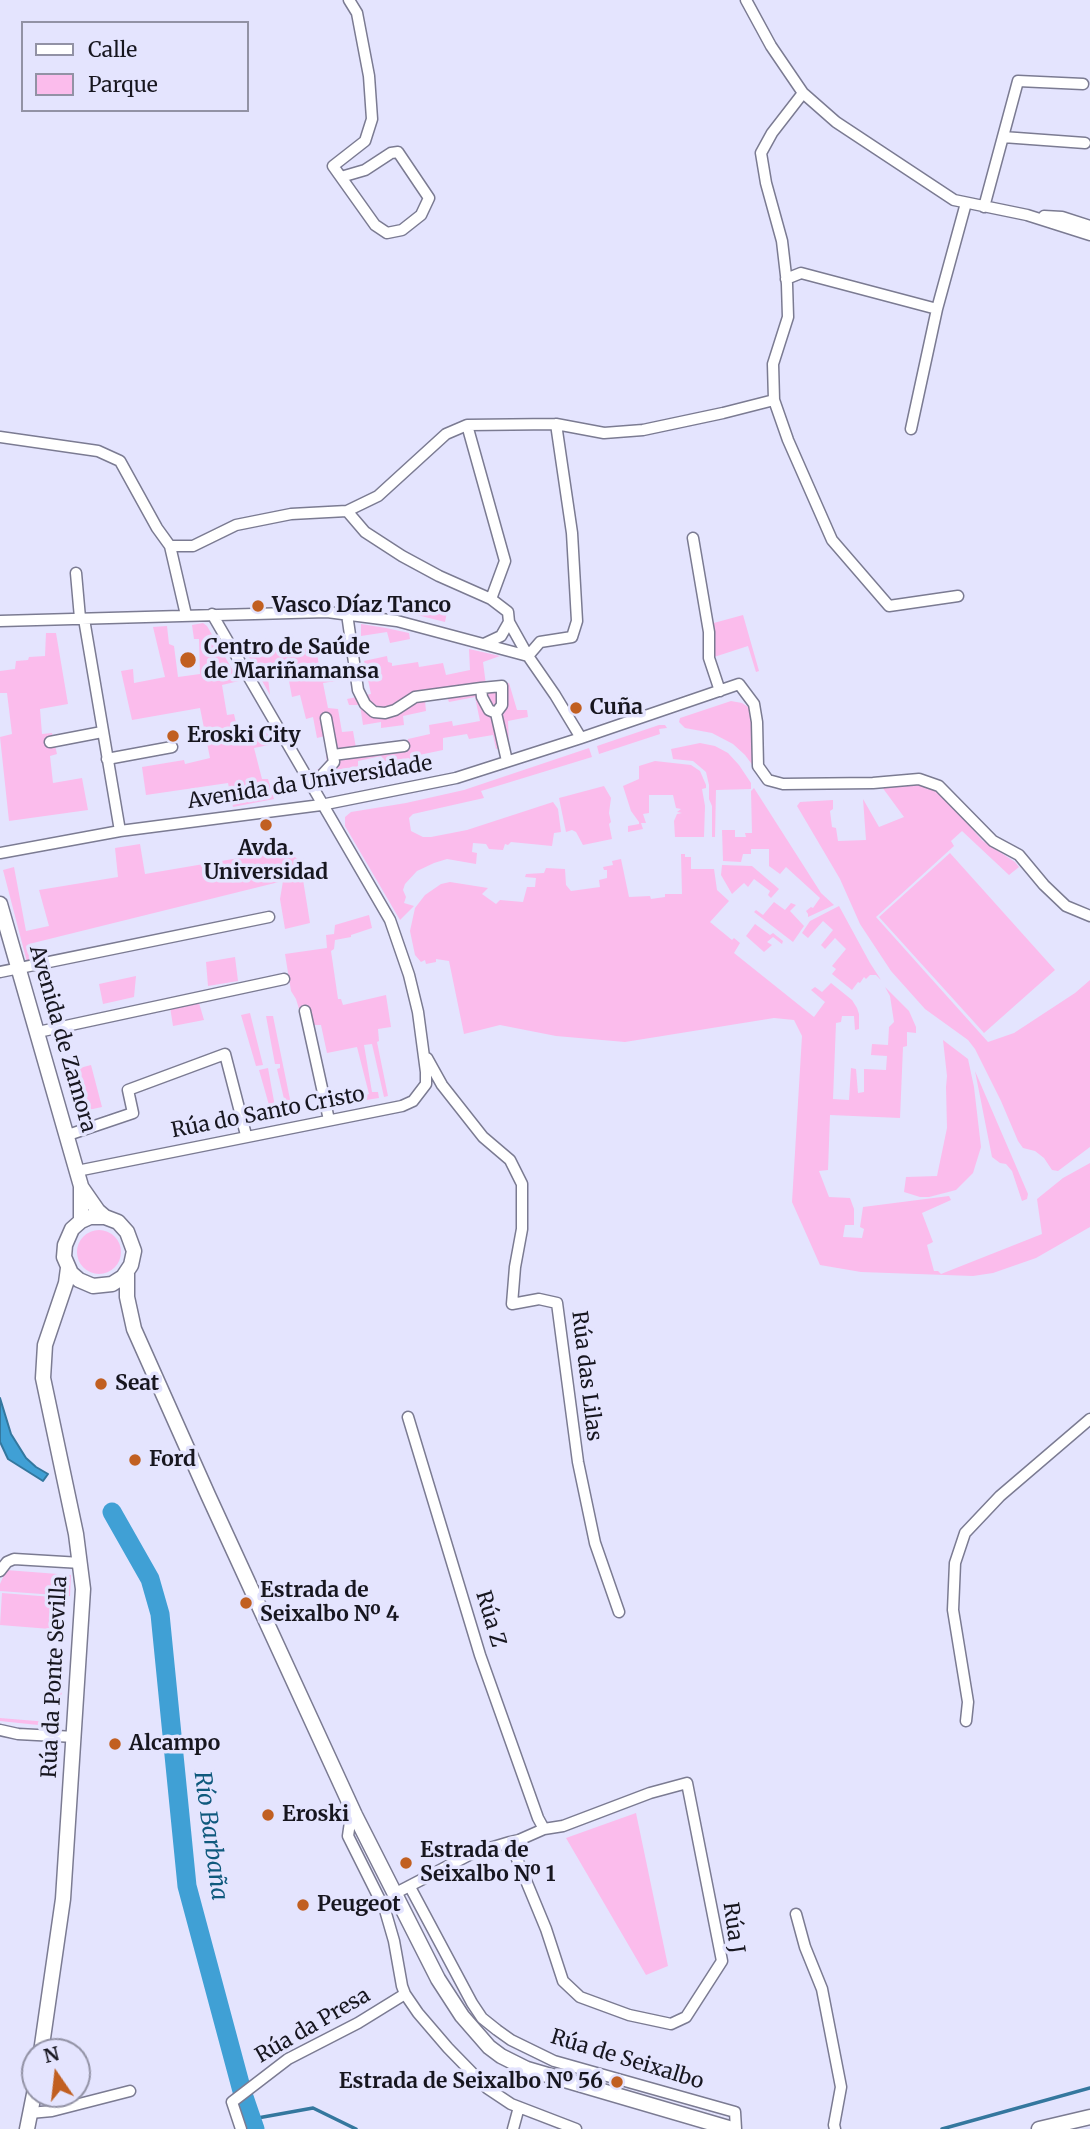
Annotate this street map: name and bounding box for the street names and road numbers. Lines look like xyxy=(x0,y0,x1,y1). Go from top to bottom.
street label: Avenida da Universidade xyxy=(186,751,434,815)
street label: Avenida de Zamora xyxy=(23,943,101,1135)
street label: Rúa do Santo Cristo xyxy=(169,1082,367,1144)
street label: Rúa das Lilas xyxy=(566,1309,606,1443)
street label: Rúa da Ponte Sevilla xyxy=(37,1575,73,1779)
street label: Rúa Z xyxy=(470,1588,510,1650)
street label: Rúa J xyxy=(717,1901,749,1955)
street label: Rúa da Presa xyxy=(251,1983,375,2069)
street label: Rúa de Seixalbo xyxy=(547,2025,707,2095)

